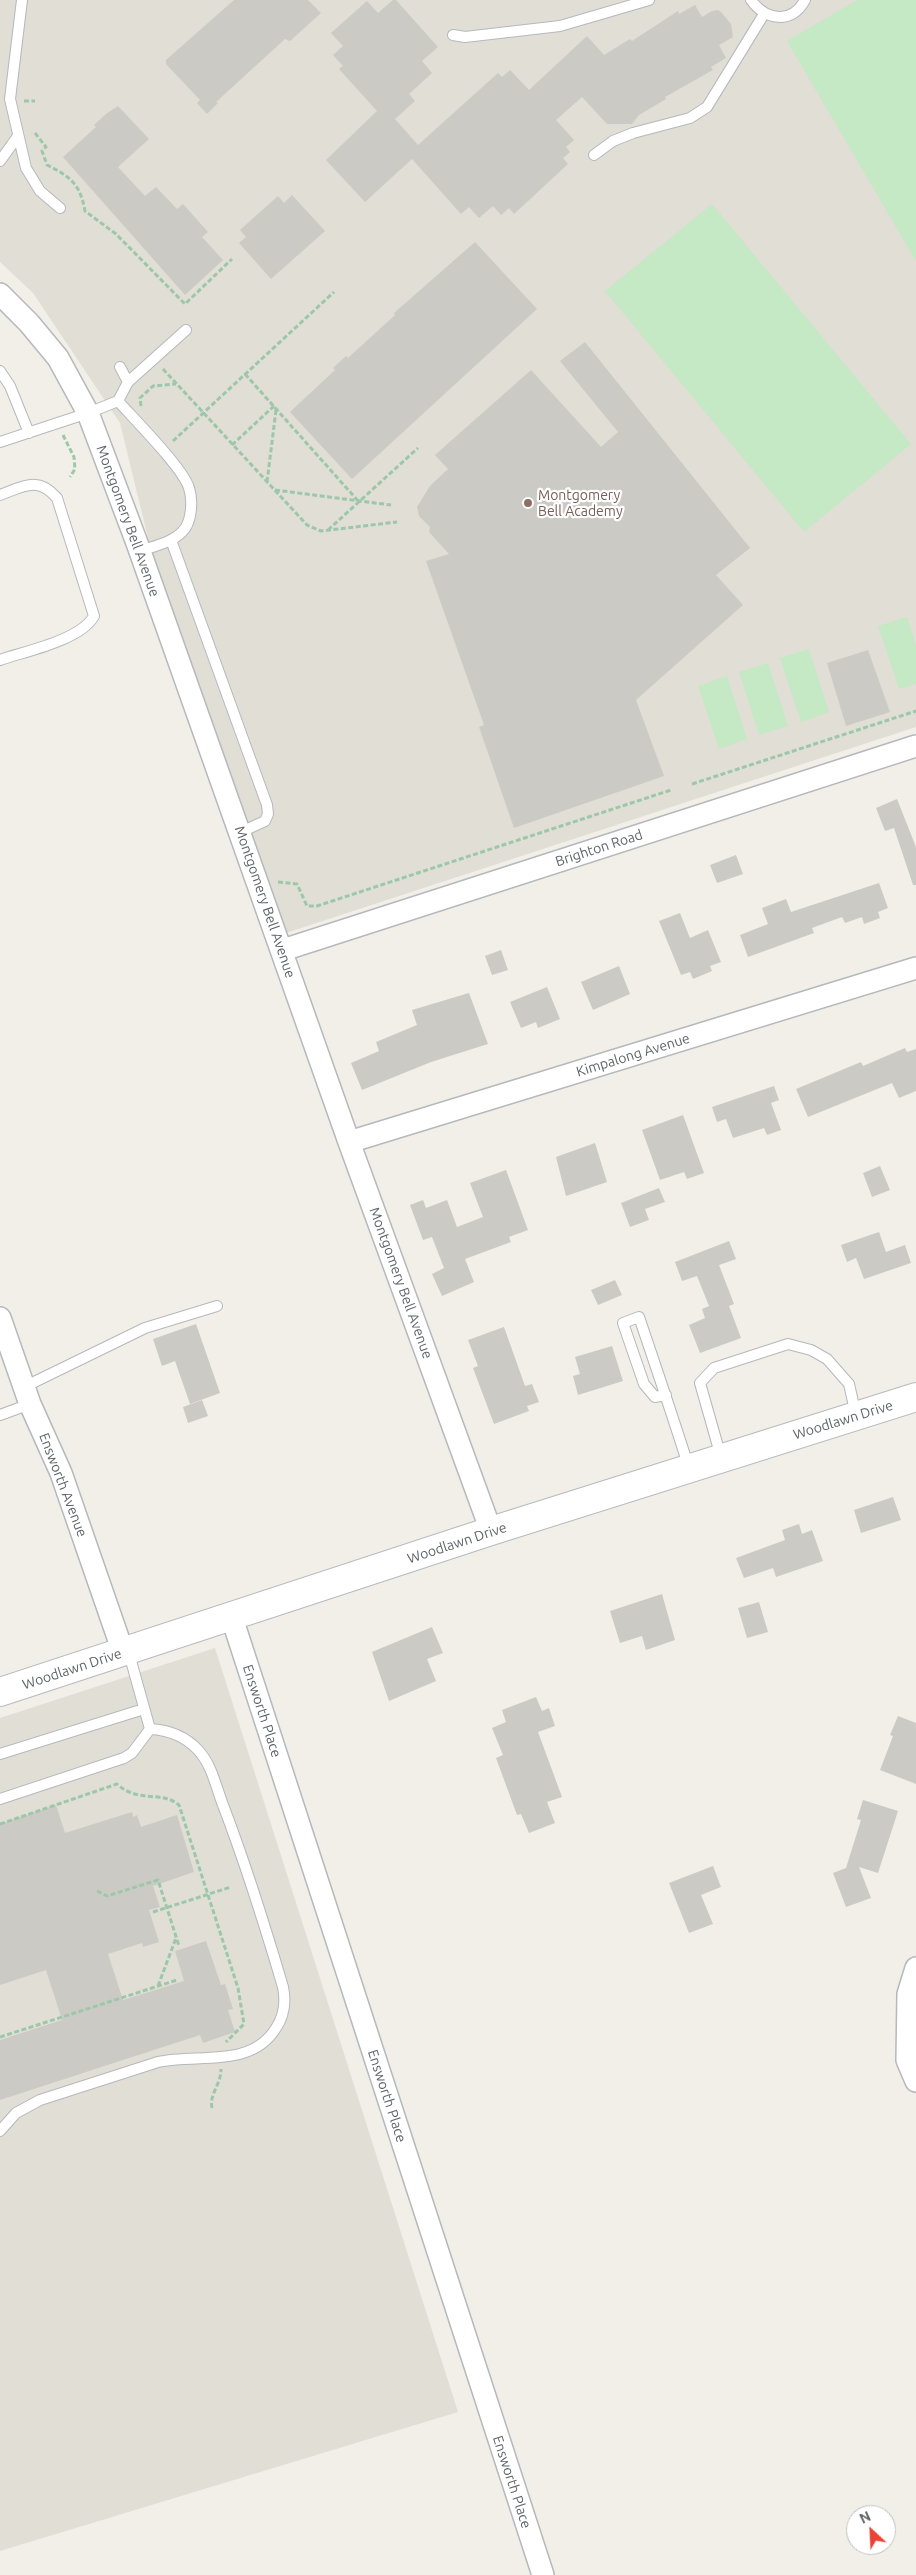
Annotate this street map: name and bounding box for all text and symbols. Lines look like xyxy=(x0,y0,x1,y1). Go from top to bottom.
street label: Montgomery Bell Avenue xyxy=(93,443,163,599)
place label: Montgomery Bell Academy xyxy=(538,487,623,520)
marker: Montgomery Bell Academy xyxy=(522,497,534,509)
street label: Montgomery Bell Avenue xyxy=(231,824,299,980)
street label: Brighton Road xyxy=(553,826,645,870)
street label: Kimpalong Avenue xyxy=(574,1030,692,1080)
street label: Montgomery Bell Avenue xyxy=(366,1205,436,1361)
street label: Woodlawn Drive xyxy=(791,1397,895,1443)
street label: Ensworth Avenue xyxy=(35,1431,91,1539)
street label: Woodlawn Drive xyxy=(405,1519,509,1567)
street label: Woodlawn Drive xyxy=(20,1645,124,1693)
street label: Ensworth Place xyxy=(239,1663,285,1759)
street label: Ensworth Place xyxy=(364,2048,410,2144)
street label: Ensworth Place xyxy=(489,2434,535,2530)
north arrow xyxy=(846,2505,896,2555)
text: N xyxy=(857,2508,873,2527)

